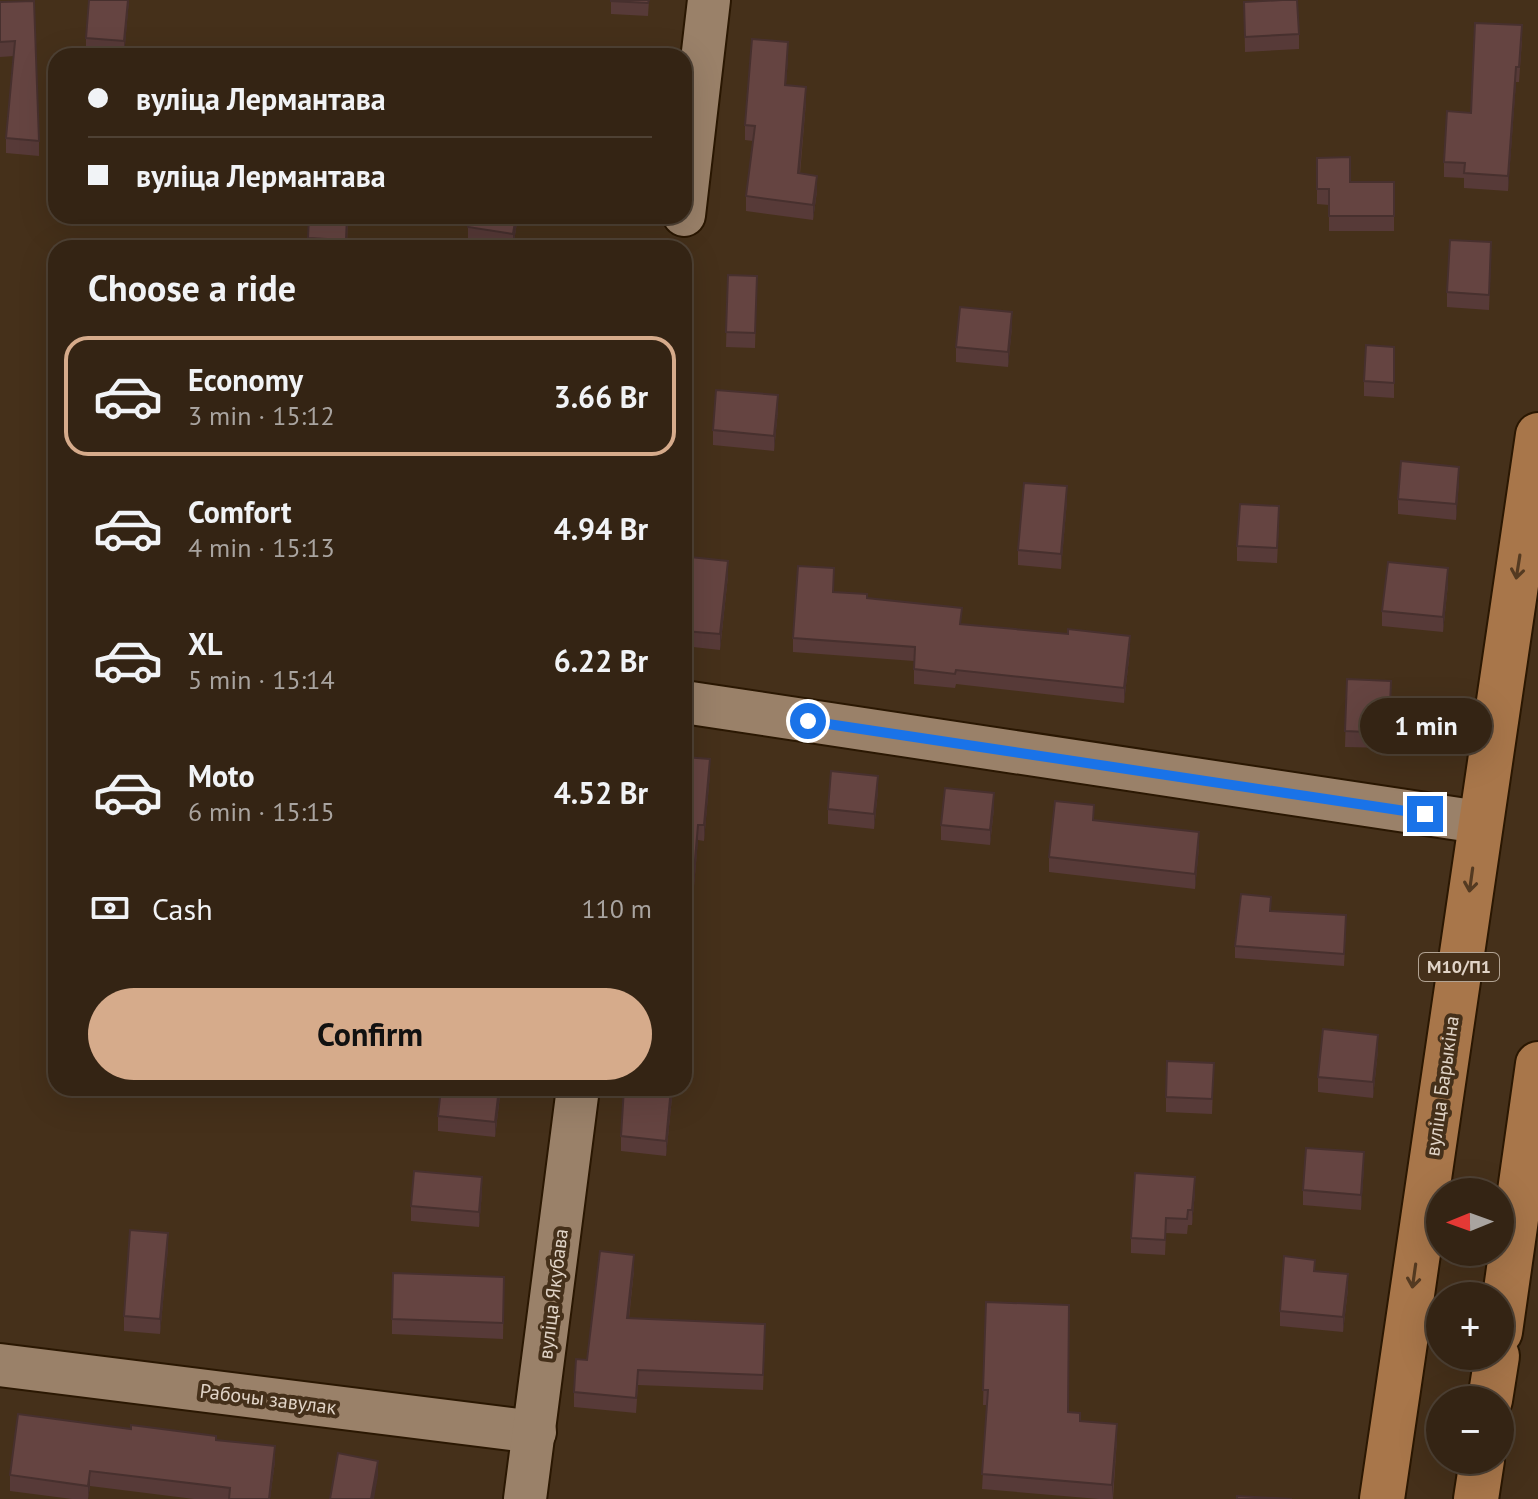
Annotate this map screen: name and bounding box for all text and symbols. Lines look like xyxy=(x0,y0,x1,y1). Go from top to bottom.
text: вуліца Лермантава xyxy=(136,79,386,118)
text: вуліца Лермантава xyxy=(136,156,386,195)
text: Choose a ride xyxy=(88,264,296,311)
icon: car xyxy=(92,360,164,432)
text: Economy xyxy=(188,360,303,399)
text: 3.66 Br xyxy=(554,377,648,416)
text: 3 min · 15:12 xyxy=(188,399,335,432)
icon: car xyxy=(92,492,164,564)
text: Comfort xyxy=(188,492,291,531)
text: 4.94 Br xyxy=(554,509,648,548)
text: 4 min · 15:13 xyxy=(188,531,335,564)
one-way arrow xyxy=(1510,554,1525,580)
icon: car xyxy=(92,624,164,696)
text: XL xyxy=(188,624,222,663)
text: 6.22 Br xyxy=(554,641,648,680)
text: 5 min · 15:14 xyxy=(188,663,335,696)
callout: 1 min xyxy=(1359,698,1491,754)
route start xyxy=(790,703,826,739)
text: 1 min xyxy=(1394,709,1458,742)
icon: car xyxy=(92,756,164,828)
text: Moto xyxy=(188,756,255,795)
text: 4.52 Br xyxy=(554,773,648,812)
text: 6 min · 15:15 xyxy=(188,795,335,828)
route end xyxy=(1407,796,1443,832)
one-way arrow xyxy=(1463,867,1478,892)
icon: cash xyxy=(88,886,132,930)
text: Cash xyxy=(152,889,213,928)
text: 110 m xyxy=(581,892,652,925)
road number: М10/П1 xyxy=(1419,953,1499,981)
button: Confirm xyxy=(88,988,652,1080)
street label: вуліца Барыкіна xyxy=(1419,1014,1465,1158)
north arrow xyxy=(1426,1178,1514,1266)
map controls xyxy=(1426,1178,1514,1474)
street label: вуліца Якубава xyxy=(532,1227,574,1361)
one-way arrow xyxy=(1406,1263,1421,1288)
button: + xyxy=(1426,1282,1514,1370)
street label: Рабочы завулак xyxy=(198,1378,338,1420)
button: − xyxy=(1426,1386,1514,1474)

